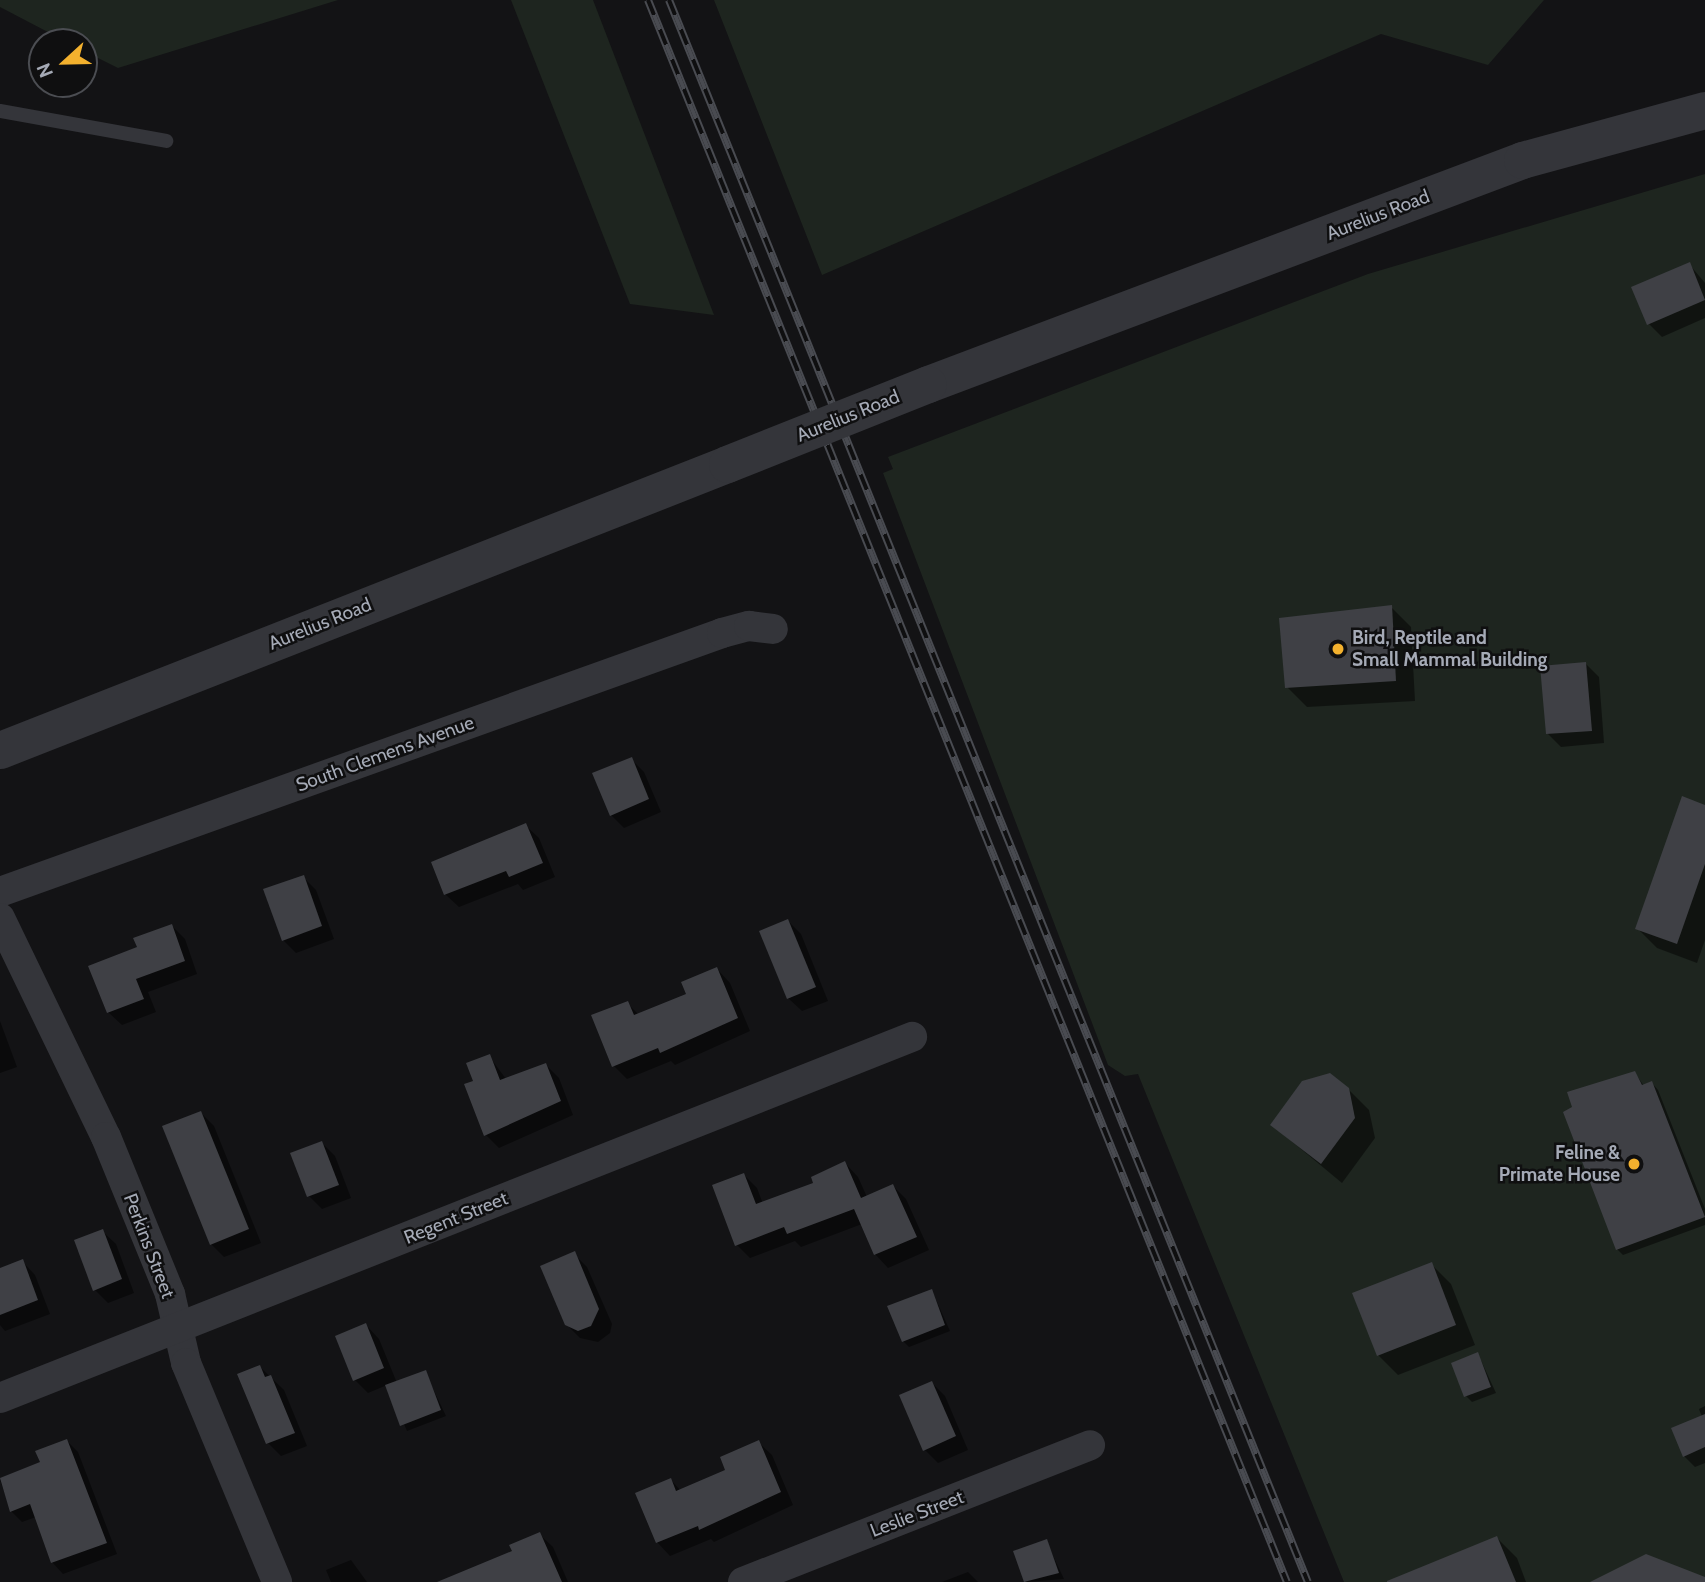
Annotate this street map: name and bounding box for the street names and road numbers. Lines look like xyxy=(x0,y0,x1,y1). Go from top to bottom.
street label: Aurelius Road xyxy=(1323,185,1433,245)
street label: Aurelius Road xyxy=(793,385,903,447)
street label: Aurelius Road xyxy=(265,593,375,655)
street label: South Clemens Avenue xyxy=(293,711,477,797)
street label: Regent Street xyxy=(401,1187,511,1249)
street label: Perkins Street xyxy=(119,1190,179,1302)
street label: Leslie Street xyxy=(867,1486,967,1542)

